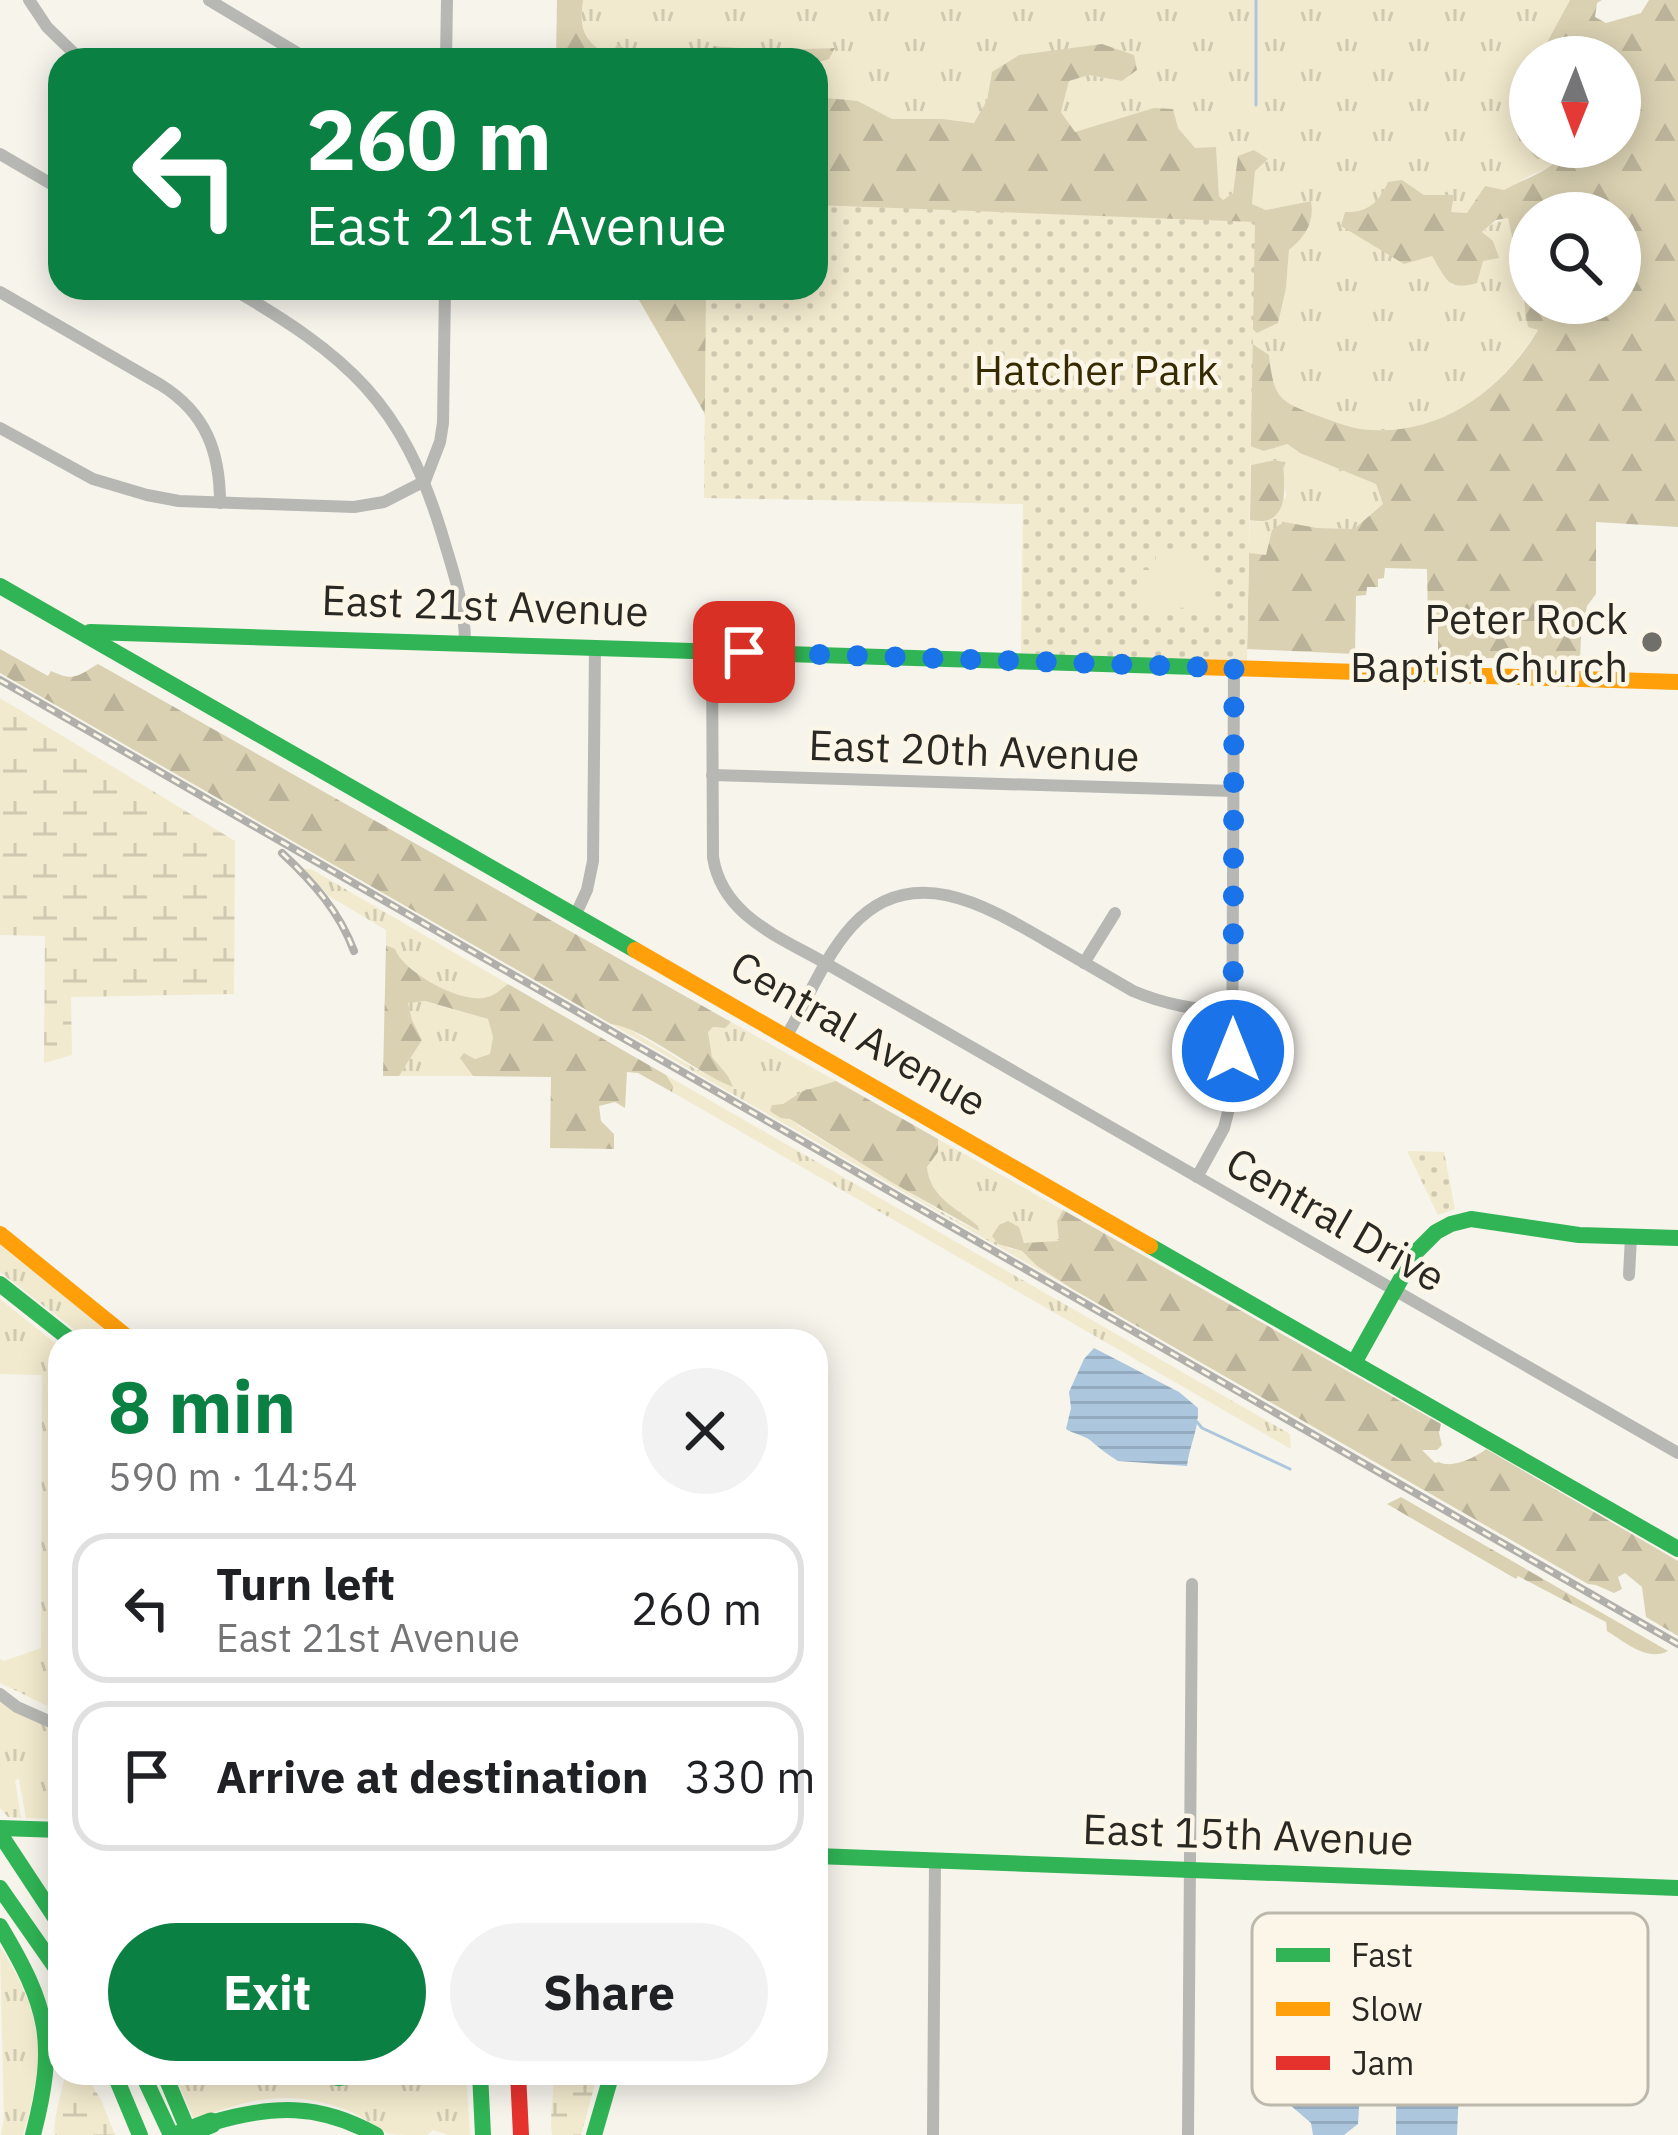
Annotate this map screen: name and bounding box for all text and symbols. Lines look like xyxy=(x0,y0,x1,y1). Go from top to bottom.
north arrow xyxy=(1509,36,1641,168)
map controls xyxy=(1509,36,1641,324)
text: 260 m xyxy=(306,84,552,193)
icon: left xyxy=(108,96,264,252)
text: East 21st Avenue xyxy=(306,190,727,260)
button: search xyxy=(1509,192,1641,324)
park label: Hatcher Park xyxy=(973,342,1219,397)
street label: East 21st Avenue xyxy=(321,572,649,638)
place label: Peter Rock Baptist Church xyxy=(1350,591,1628,694)
pin xyxy=(693,601,795,703)
icon: arrive xyxy=(711,619,777,685)
marker: Peter Rock Baptist Church xyxy=(1639,629,1665,655)
street label: East 20th Avenue xyxy=(808,717,1140,783)
street label: Central Avenue xyxy=(721,937,997,1129)
position arrow xyxy=(1170,988,1296,1114)
street label: Central Drive xyxy=(1216,1134,1456,1304)
text: 8 min xyxy=(108,1359,296,1453)
button: close xyxy=(642,1368,768,1494)
text: 590 m · 14:54 xyxy=(108,1451,358,1502)
text: Turn left xyxy=(216,1554,395,1612)
icon: left xyxy=(114,1575,180,1641)
text: 260 m xyxy=(631,1579,762,1637)
text: East 21st Avenue xyxy=(216,1612,520,1663)
icon: arrive xyxy=(114,1743,180,1809)
text: Arrive at destination xyxy=(216,1747,649,1805)
text: 330 m xyxy=(685,1747,815,1805)
street label: East 15th Avenue xyxy=(1082,1801,1414,1867)
legend xyxy=(1252,1913,1648,2105)
button: Exit xyxy=(108,1923,426,2061)
button: Share xyxy=(450,1923,768,2061)
text: Fast xyxy=(1351,1933,1413,1976)
text: Slow xyxy=(1351,1987,1423,2030)
text: Jam xyxy=(1351,2041,1414,2084)

